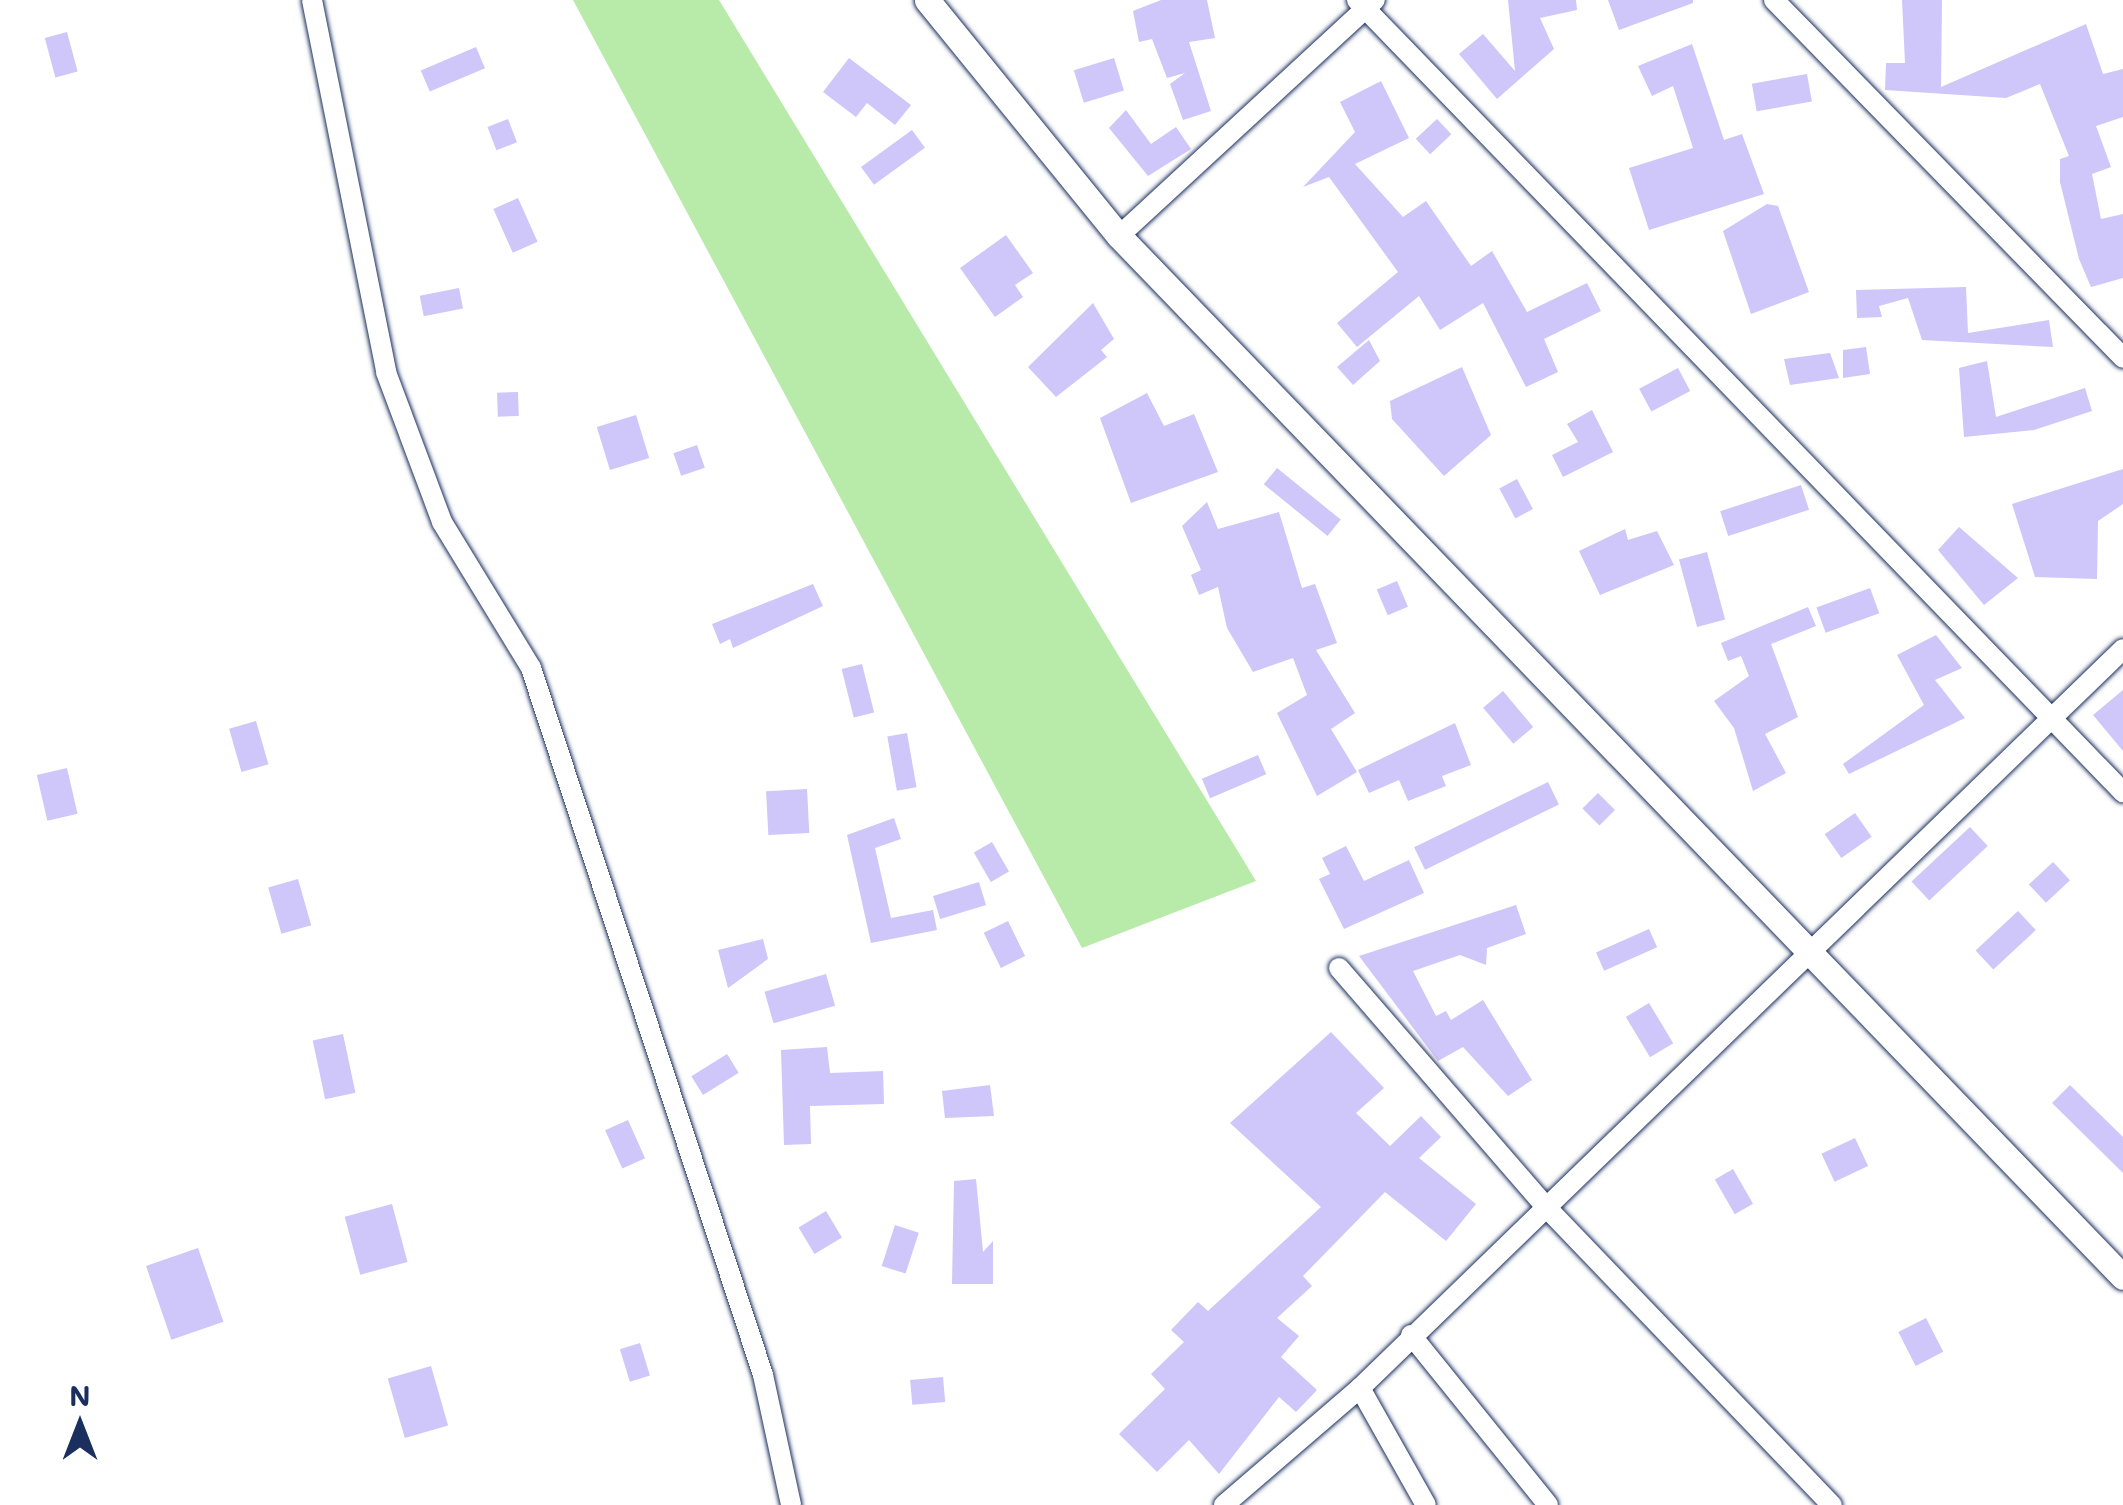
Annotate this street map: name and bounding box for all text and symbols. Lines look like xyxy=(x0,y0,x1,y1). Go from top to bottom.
north arrow xyxy=(30,1375,130,1475)
text: N xyxy=(69,1377,91,1413)

